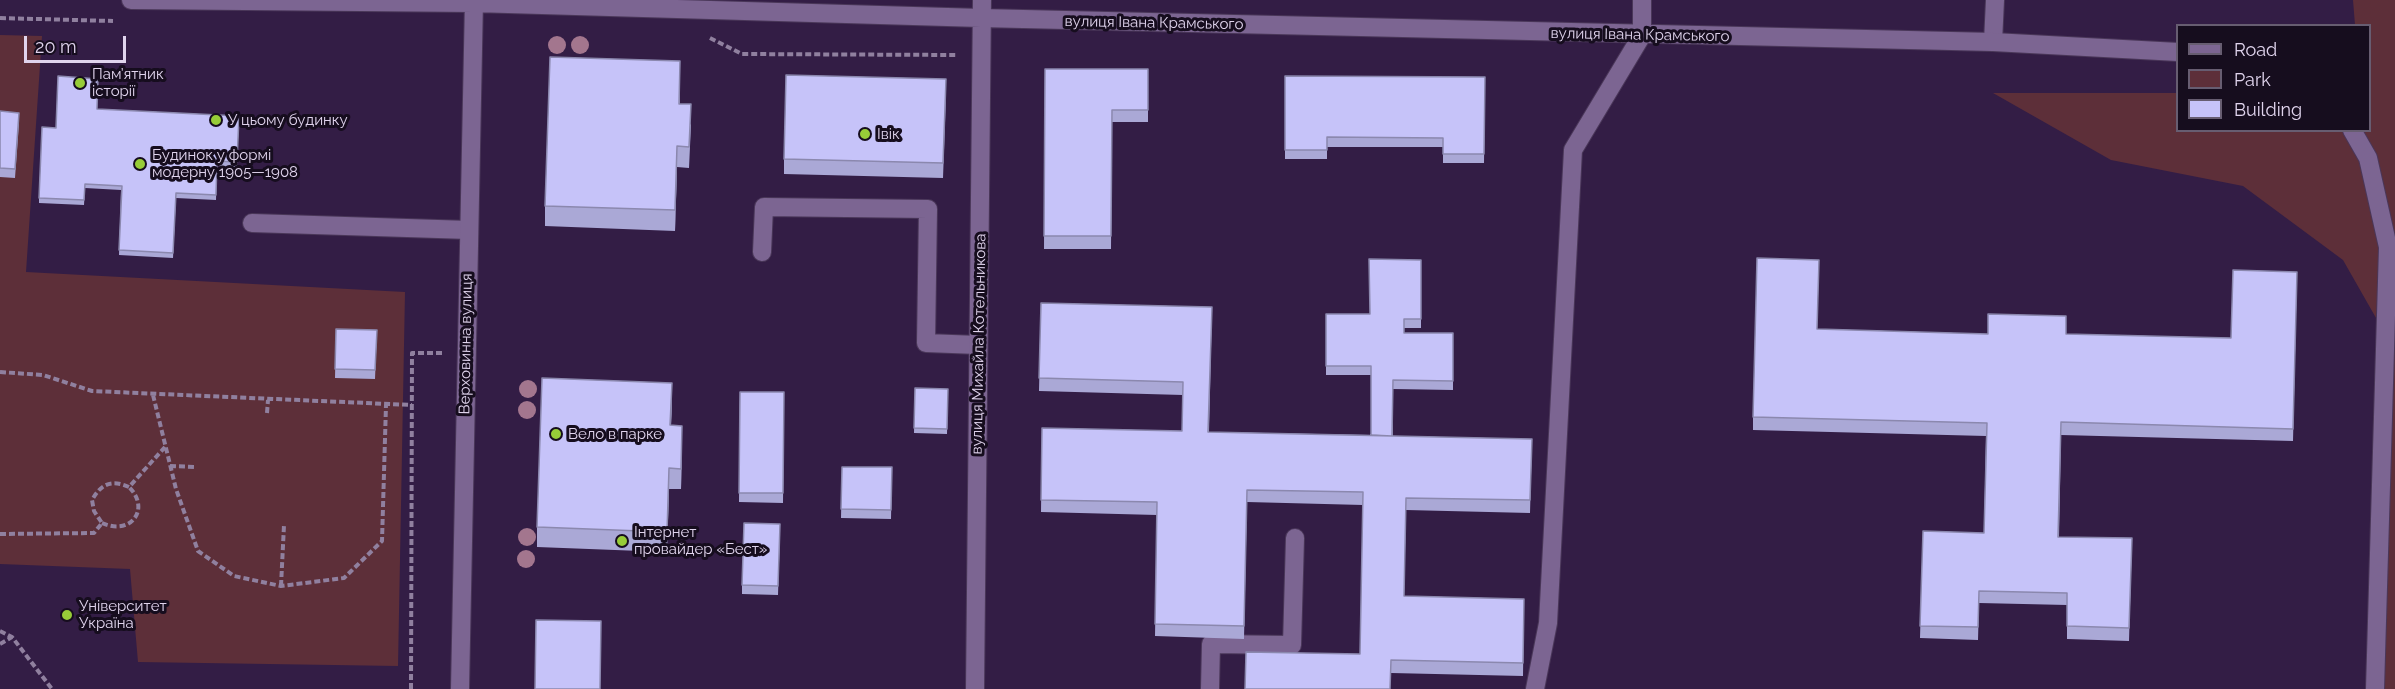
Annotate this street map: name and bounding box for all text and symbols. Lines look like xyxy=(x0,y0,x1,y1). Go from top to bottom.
street label: вулиця Івана Крамського xyxy=(1064,12,1244,34)
scale bar xyxy=(27,24,129,62)
street label: вулиця Івана Крамського xyxy=(1550,24,1730,46)
legend xyxy=(2176,24,2371,132)
text: 20 m xyxy=(35,36,77,57)
text: Road xyxy=(2234,39,2277,60)
place label: Пам’ятник історії xyxy=(92,65,164,100)
text: Park xyxy=(2234,69,2271,90)
marker: Пам’ятник історії xyxy=(73,76,87,90)
text: Building xyxy=(2234,99,2302,120)
place label: У цьому будинку xyxy=(228,111,348,129)
marker: У цьому будинку xyxy=(209,113,223,127)
place label: Івік xyxy=(877,125,900,143)
marker: Івік xyxy=(858,127,872,141)
place label: Будинок у формі модерну 1905—1908 xyxy=(152,146,298,181)
marker: Будинок у формі модерну 1905—1908 xyxy=(133,157,147,171)
street label: вулиця Михайла Котельникова xyxy=(968,233,990,455)
street label: Верховинна вулиця xyxy=(456,273,476,415)
place label: Вело в парке xyxy=(568,425,662,443)
marker: Вело в парке xyxy=(549,427,563,441)
place label: Інтернет провайдер «Бест» xyxy=(634,523,767,558)
marker: Інтернет провайдер «Бест» xyxy=(615,534,629,548)
place label: Університет Україна xyxy=(79,597,167,632)
marker: Університет Україна xyxy=(60,608,74,622)

